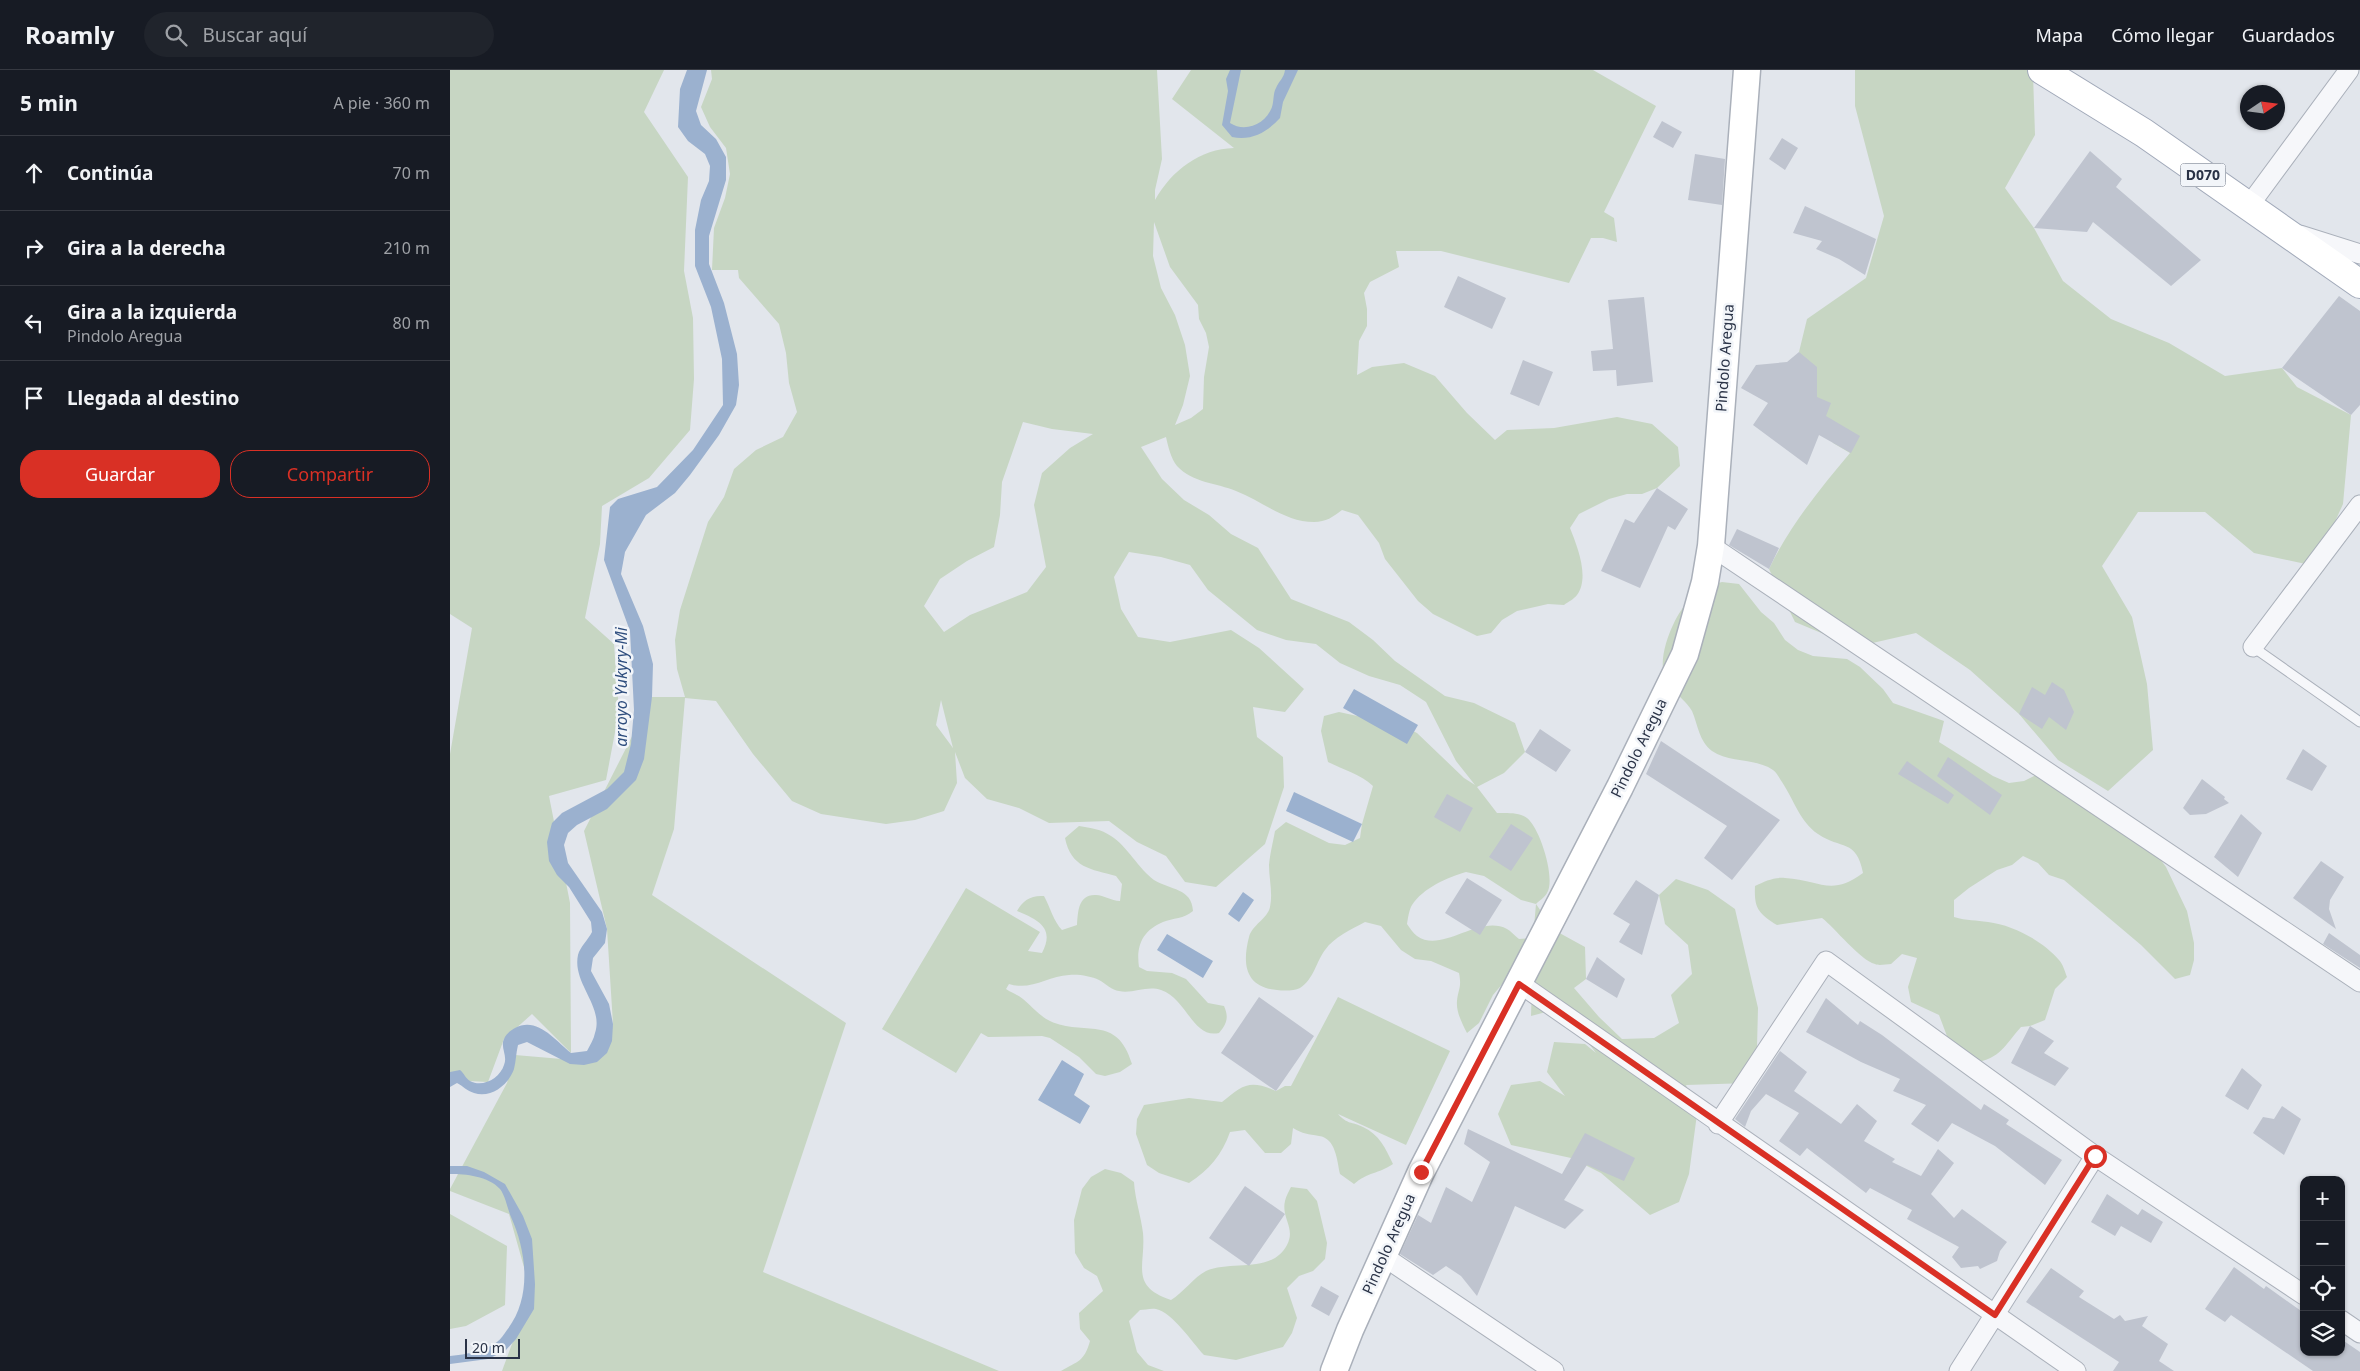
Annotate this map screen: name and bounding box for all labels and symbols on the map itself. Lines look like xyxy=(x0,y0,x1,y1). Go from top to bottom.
north arrow xyxy=(2240,85,2285,130)
road number: D070 xyxy=(2180,164,2226,186)
street label: Pindolo Aregua xyxy=(1710,303,1738,413)
water label: arroyo Yukyry-Mi xyxy=(610,626,632,747)
street label: Pindolo Aregua xyxy=(1605,695,1671,801)
route start xyxy=(2084,1145,2107,1168)
route end xyxy=(1410,1161,1433,1184)
street label: Pindolo Aregua xyxy=(1357,1190,1419,1297)
scale bar xyxy=(465,1336,520,1359)

